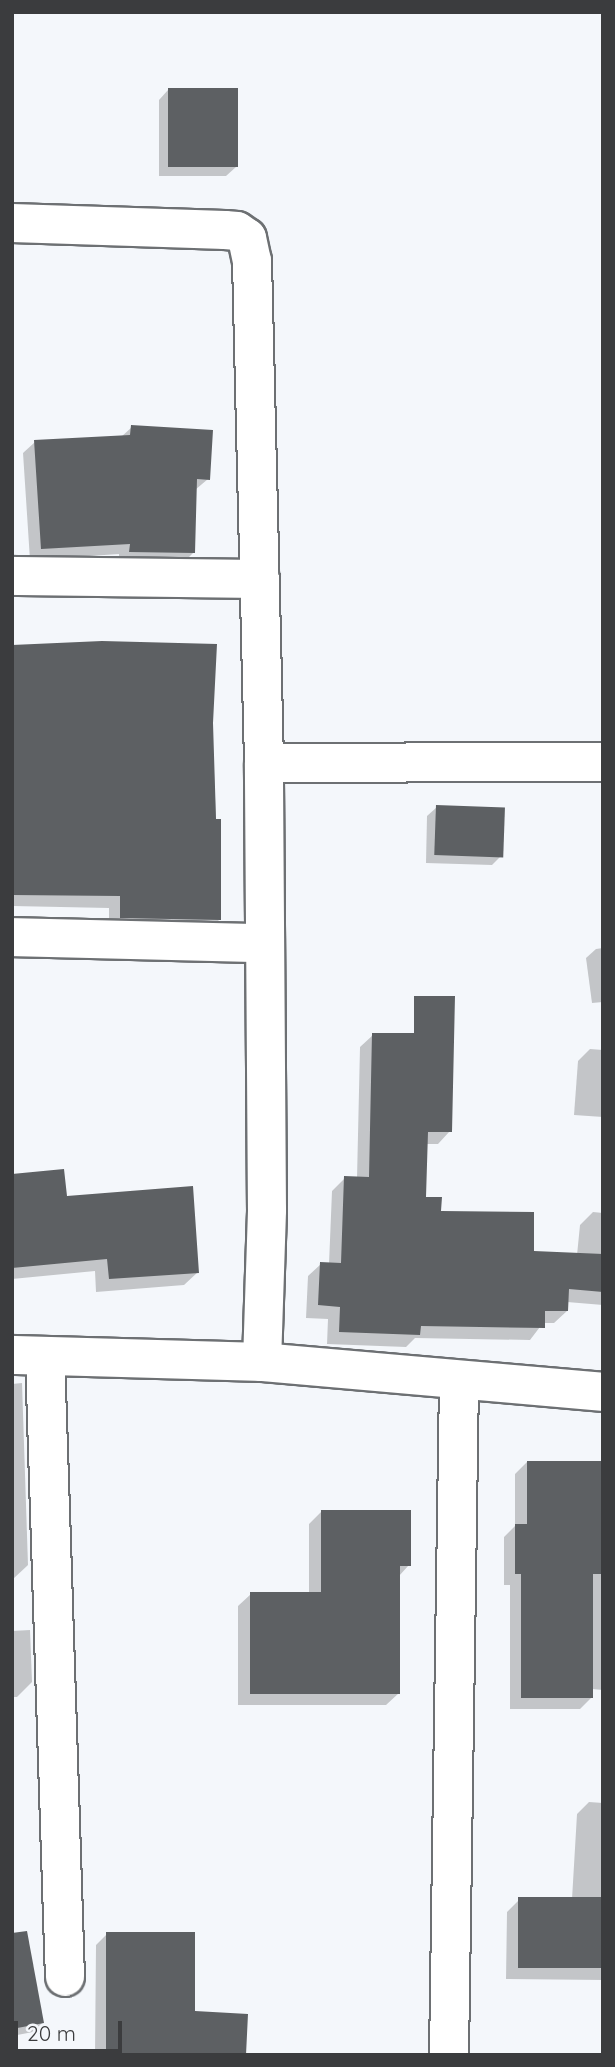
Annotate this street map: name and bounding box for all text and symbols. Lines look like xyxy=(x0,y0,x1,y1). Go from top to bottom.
scale bar xyxy=(18,2008,126,2052)
text: 20 m xyxy=(27,2020,76,2046)

